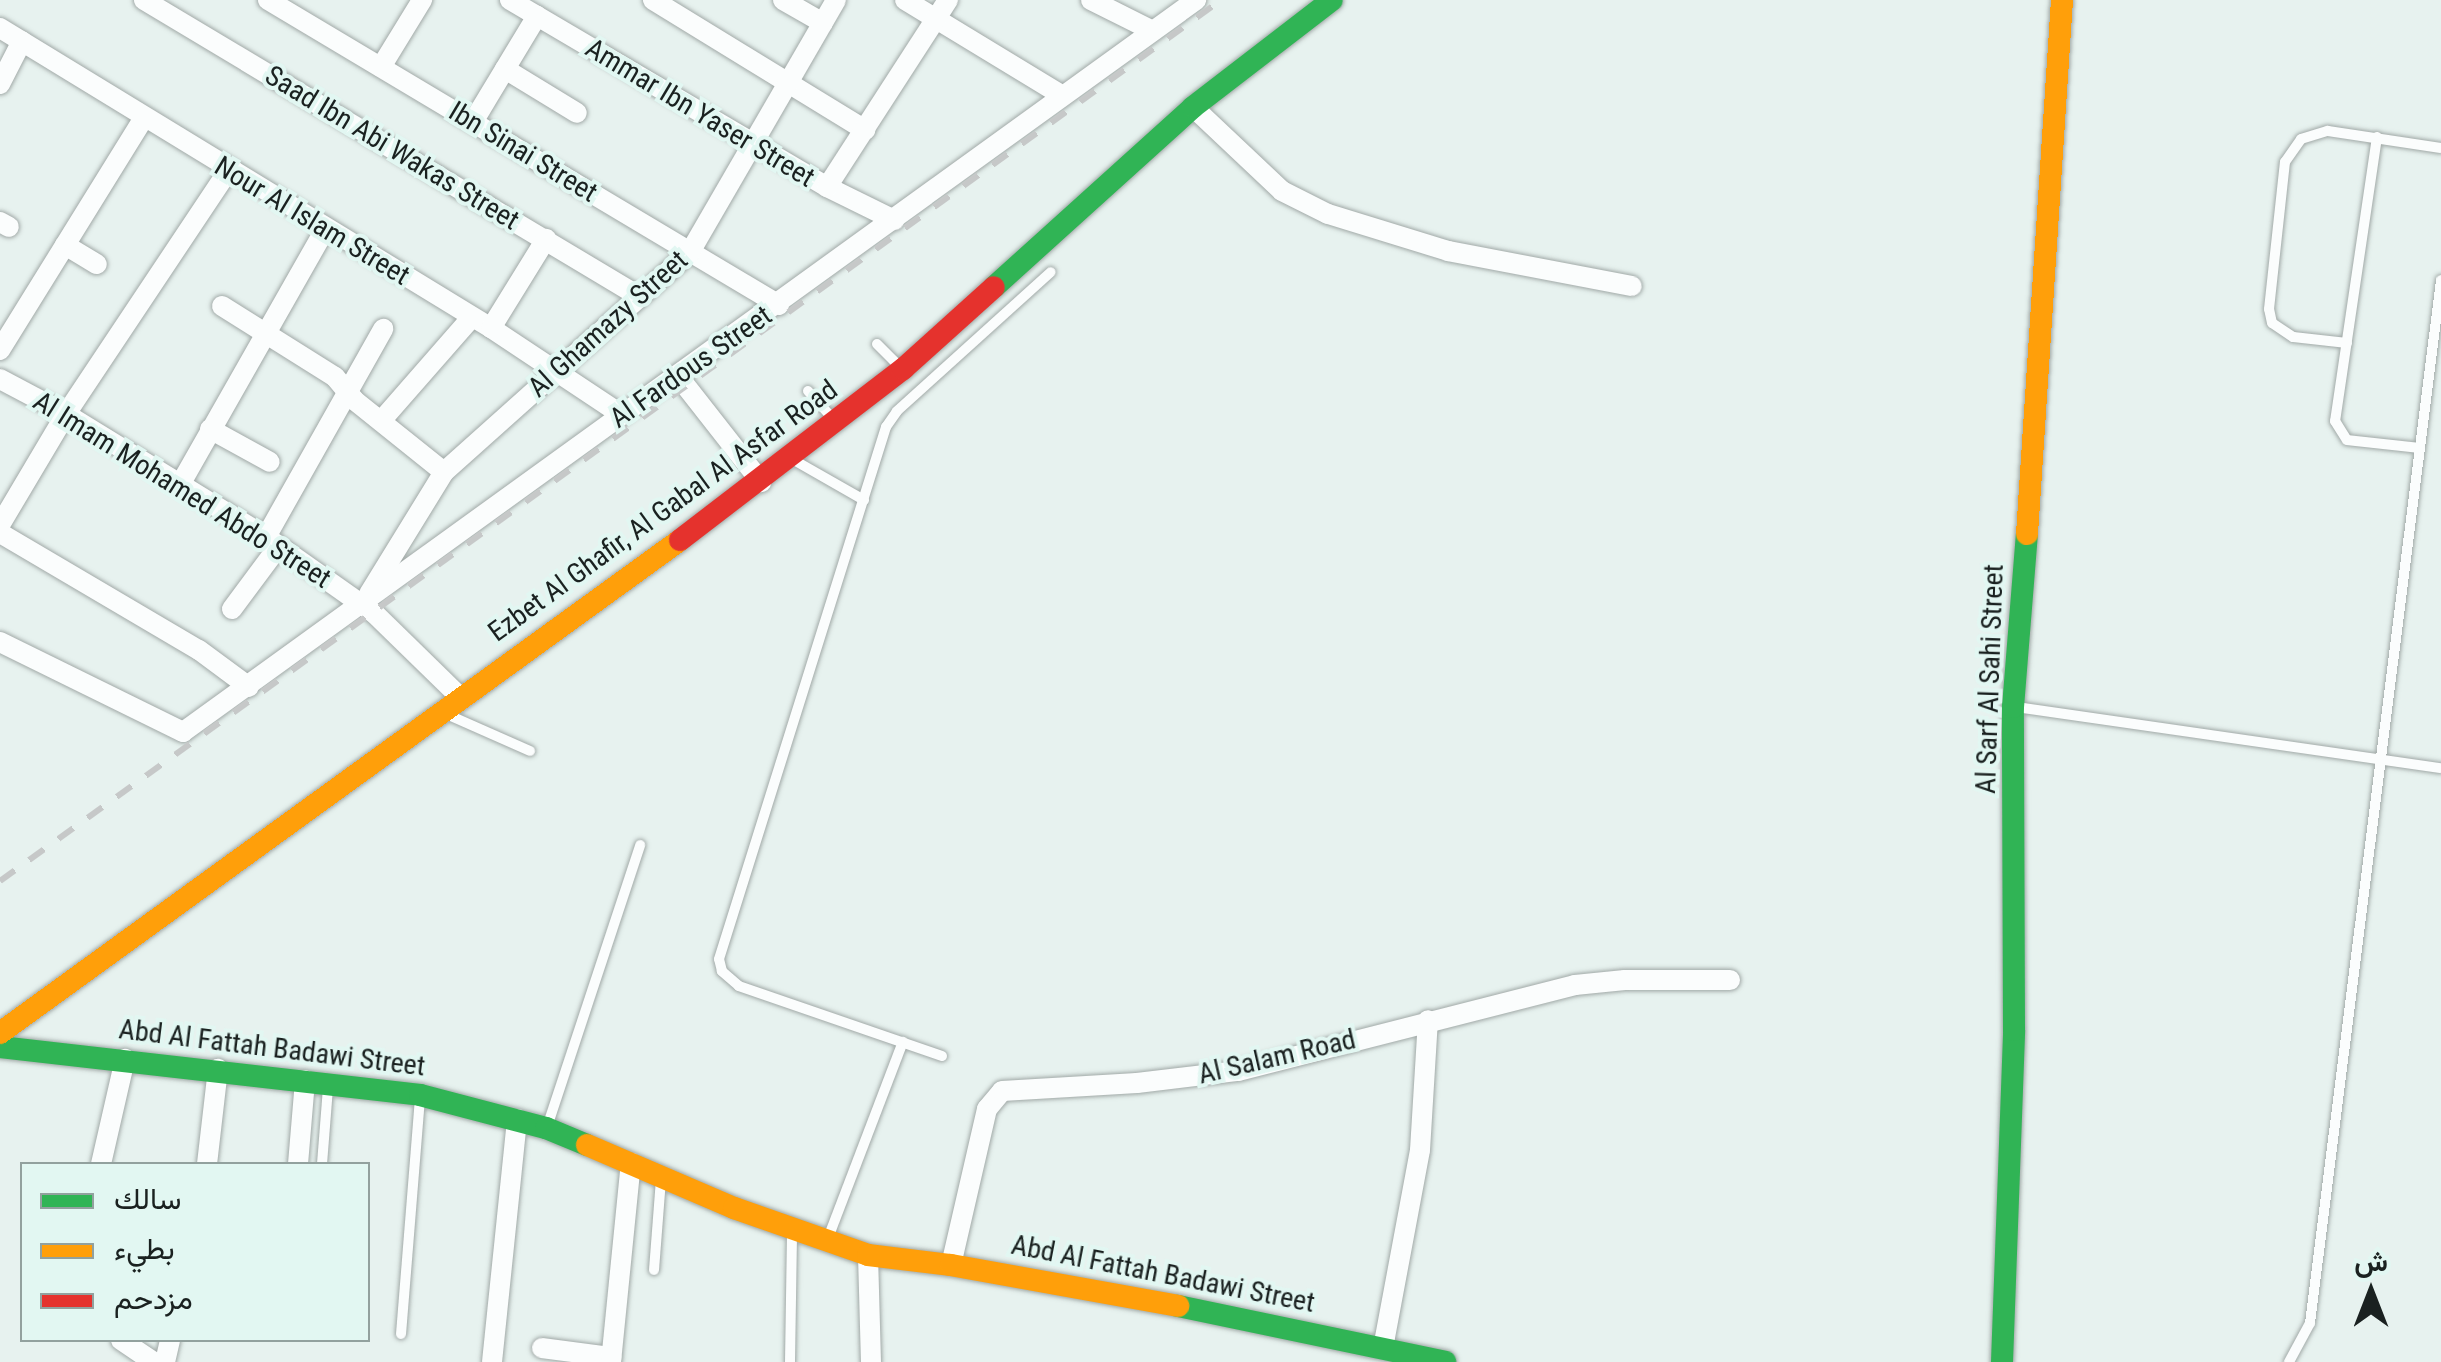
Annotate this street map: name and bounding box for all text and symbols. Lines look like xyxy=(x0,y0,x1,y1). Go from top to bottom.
street label: Ammar Ibn Yaser Street xyxy=(579,31,821,195)
street label: Saad Ibn Abi Wakas Street xyxy=(259,59,525,237)
street label: Ibn Sinai Street xyxy=(443,95,603,209)
street label: Nour Al Islam Street xyxy=(208,150,416,292)
street label: Al Ghamazy Street xyxy=(521,244,695,404)
street label: Al Fardous Street xyxy=(604,299,778,435)
street label: Ezbet Al Ghafir, Al Gabal Al Asfar Road xyxy=(482,373,844,649)
street label: Al Imam Mohamed Abdo Street xyxy=(27,384,337,596)
street label: Al Sarf Al Sahi Street xyxy=(1969,564,2011,794)
street label: Abd Al Fattah Badawi Street xyxy=(117,1013,427,1083)
street label: Al Salam Road xyxy=(1195,1023,1359,1091)
legend xyxy=(20,1162,370,1342)
text: سالك xyxy=(114,1181,181,1216)
street label: Abd Al Fattah Badawi Street xyxy=(1008,1228,1318,1320)
text: بطيء xyxy=(114,1231,175,1266)
north arrow xyxy=(2321,1242,2421,1342)
text: ش xyxy=(2354,1245,2388,1278)
text: مزدحم xyxy=(114,1281,193,1316)

